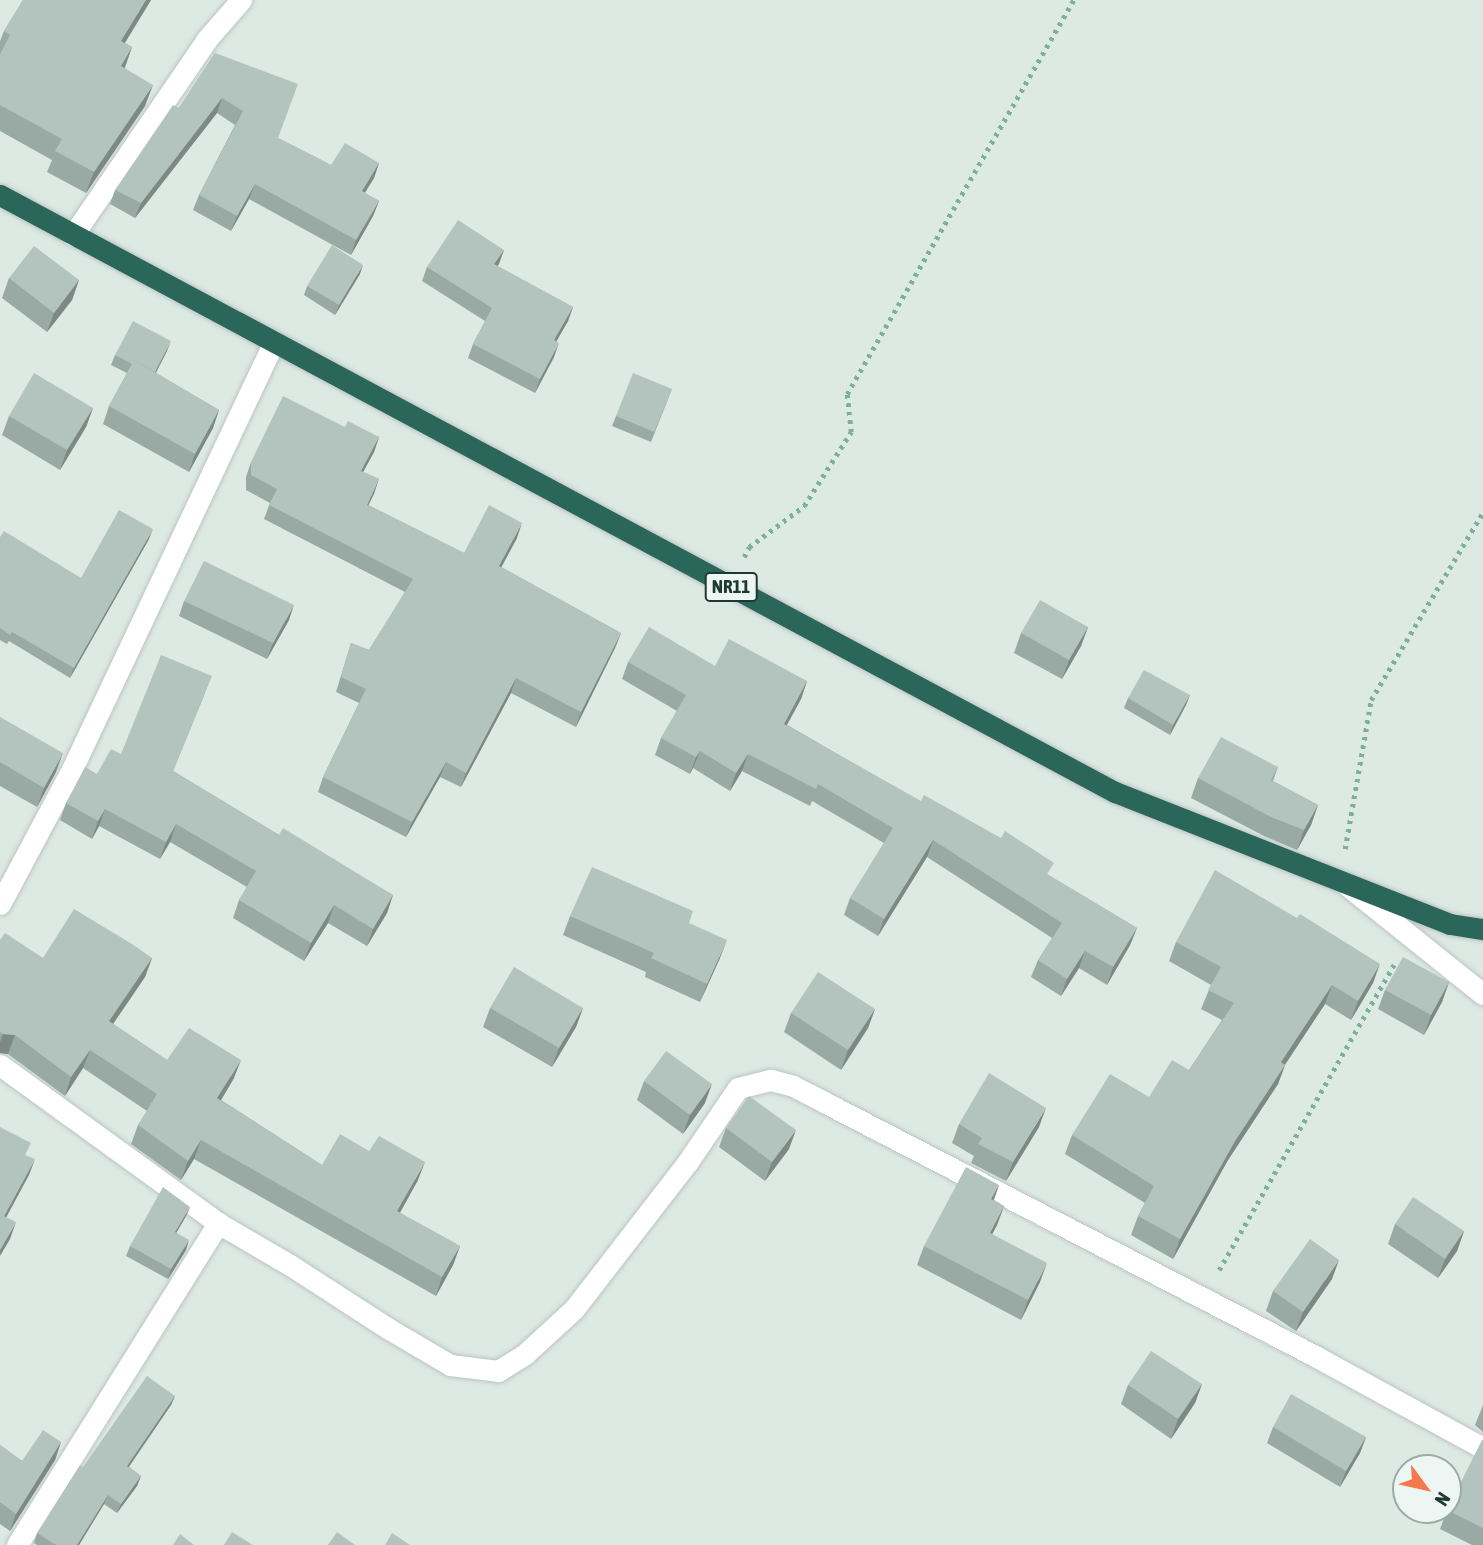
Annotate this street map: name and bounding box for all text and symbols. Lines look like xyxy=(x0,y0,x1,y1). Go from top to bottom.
road number: NR11 xyxy=(703,572,759,602)
north arrow xyxy=(1392,1454,1462,1524)
text: N xyxy=(1431,1489,1455,1510)

